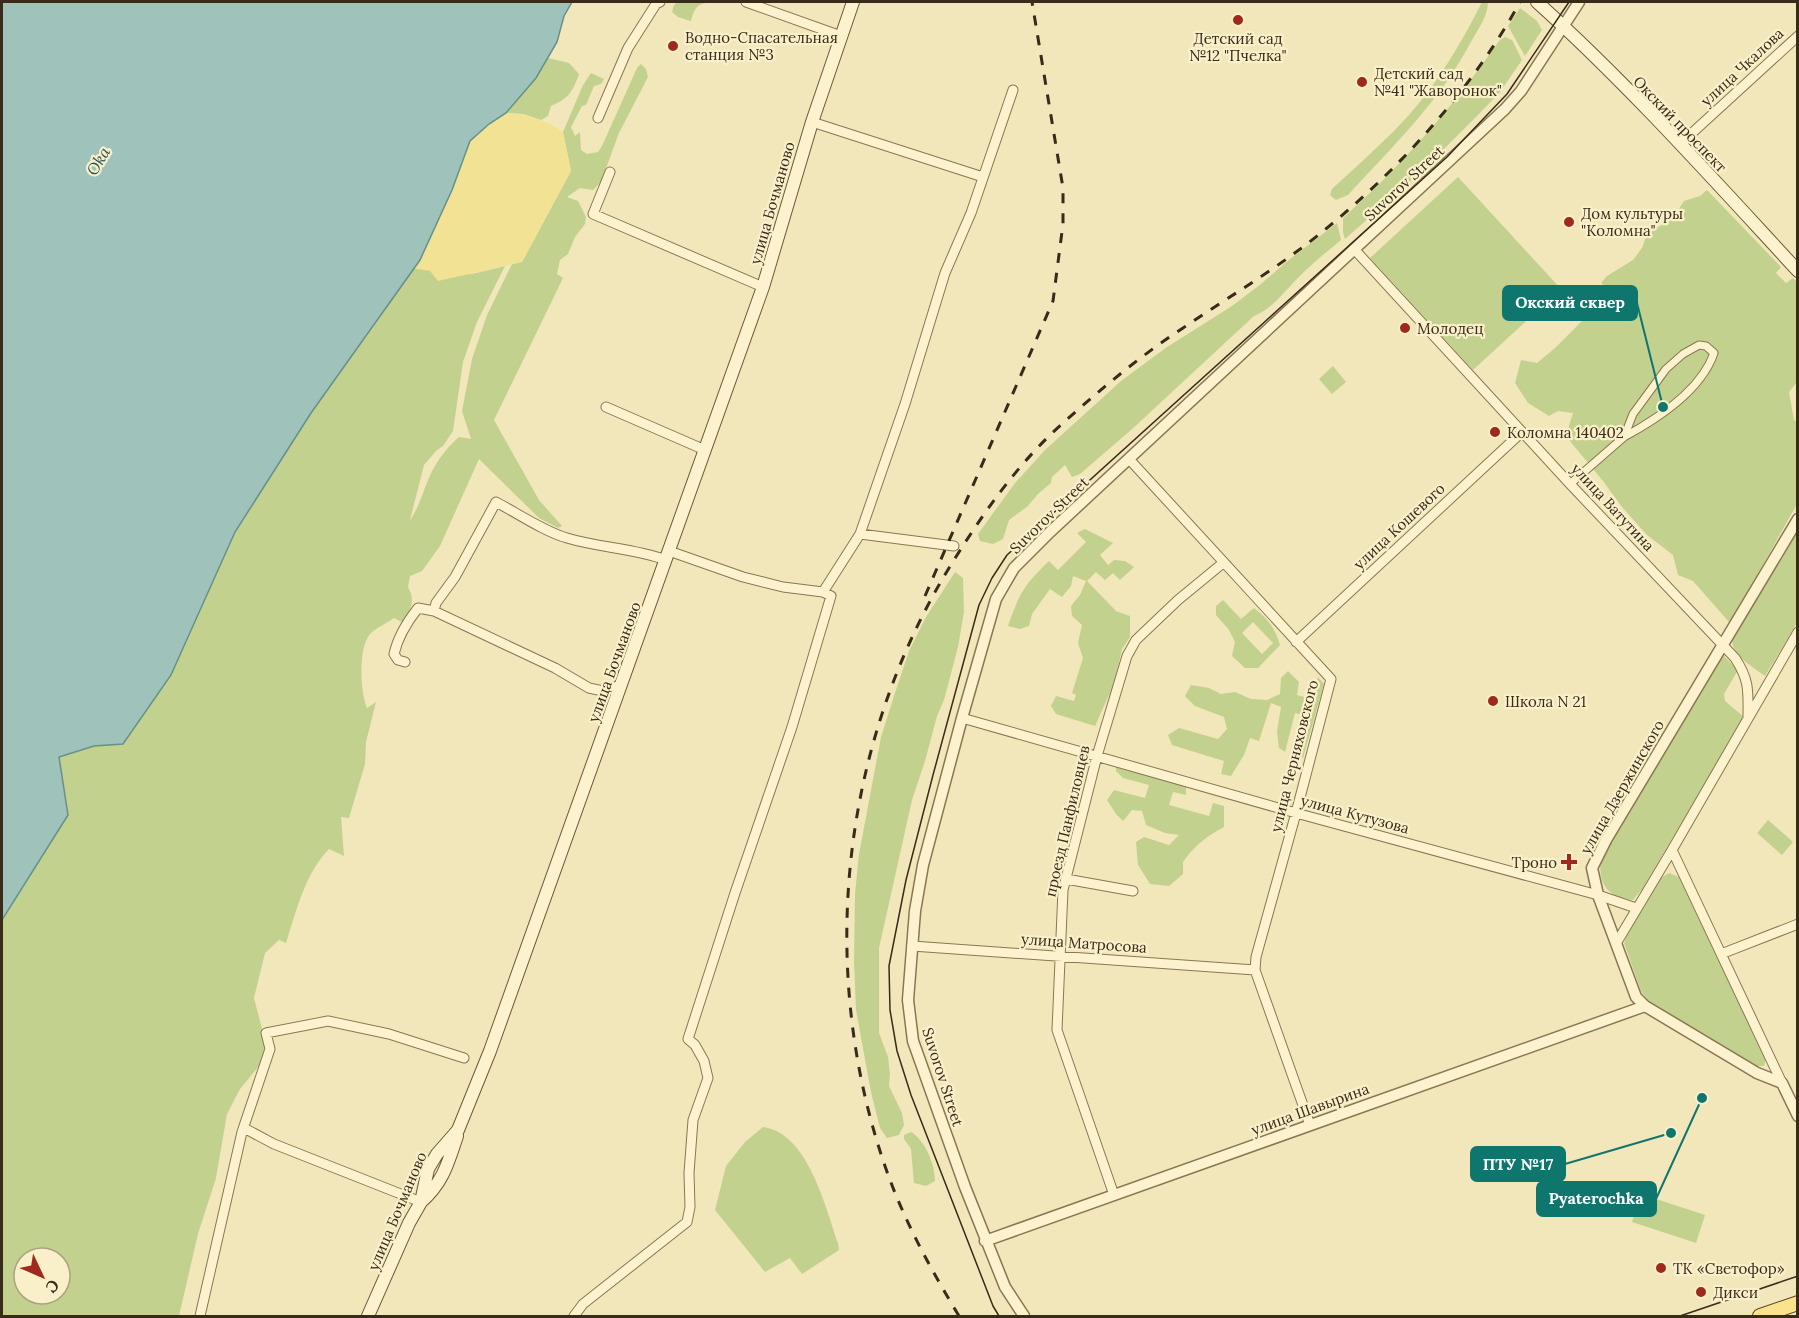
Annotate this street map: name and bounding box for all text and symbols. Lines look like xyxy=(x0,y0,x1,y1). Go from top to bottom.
marker: Детский сад №12 "Пчелка" xyxy=(1231,13,1245,27)
street label: улица Чкалова xyxy=(1697,24,1788,110)
place label: Водно-Спасательная станция №3 xyxy=(685,28,838,64)
place label: Детский сад №12 "Пчелка" xyxy=(1189,29,1287,65)
marker: Водно-Спасательная станция №3 xyxy=(666,39,680,53)
place label: Детский сад №41 "Жаворонок" xyxy=(1374,64,1502,100)
street label: Окский проспект xyxy=(1629,72,1731,176)
marker: Детский сад №41 "Жаворонок" xyxy=(1355,75,1369,89)
street label: улица Бочманово xyxy=(745,139,799,267)
street label: Suvorov Street xyxy=(1360,141,1448,225)
water label: Oka xyxy=(82,143,114,179)
place label: Дом культуры "Коломна" xyxy=(1581,204,1683,240)
marker: Дом культуры "Коломна" xyxy=(1562,215,1576,229)
callout: Окский сквер xyxy=(1503,286,1637,320)
text: Окский сквер xyxy=(1515,292,1625,312)
place label: Молодец xyxy=(1417,319,1483,338)
marker: Молодец xyxy=(1398,321,1412,335)
place label: Коломна 140402 xyxy=(1507,423,1624,442)
marker: Коломна 140402 xyxy=(1488,425,1502,439)
street label: улица Ватутина xyxy=(1567,459,1659,555)
street label: Suvorov Street xyxy=(1005,472,1093,558)
street label: улица Кошевого xyxy=(1349,479,1449,573)
street label: улица Бочманово xyxy=(583,599,645,725)
street label: улица Черняховского xyxy=(1266,678,1322,834)
place label: Школа N 21 xyxy=(1505,692,1586,711)
marker: Школа N 21 xyxy=(1486,694,1500,708)
street label: улица Дзержинского xyxy=(1576,716,1668,858)
street label: проезд Панфиловцев xyxy=(1040,743,1094,899)
street label: улица Кутузова xyxy=(1299,790,1412,838)
place label: Троно xyxy=(1512,853,1557,872)
marker: Троно xyxy=(1562,855,1576,869)
street label: улица Матросова xyxy=(1020,929,1148,957)
street label: Suvorov Street xyxy=(918,1025,968,1129)
street label: улица Шавырина xyxy=(1248,1079,1372,1139)
callout: ПТУ №17 xyxy=(1471,1147,1565,1181)
street label: улица Бочманово xyxy=(363,1149,431,1273)
text: ПТУ №17 xyxy=(1483,1154,1554,1174)
callout: Pyaterochka xyxy=(1537,1182,1656,1216)
text: Pyaterochka xyxy=(1548,1188,1644,1208)
north arrow xyxy=(12,1246,72,1306)
place label: ТК «Светофор» xyxy=(1673,1259,1785,1278)
marker: ТК «Светофор» xyxy=(1654,1261,1668,1275)
text: С xyxy=(42,1276,64,1297)
place label: Дикси xyxy=(1713,1283,1758,1302)
marker: Дикси xyxy=(1694,1285,1708,1299)

